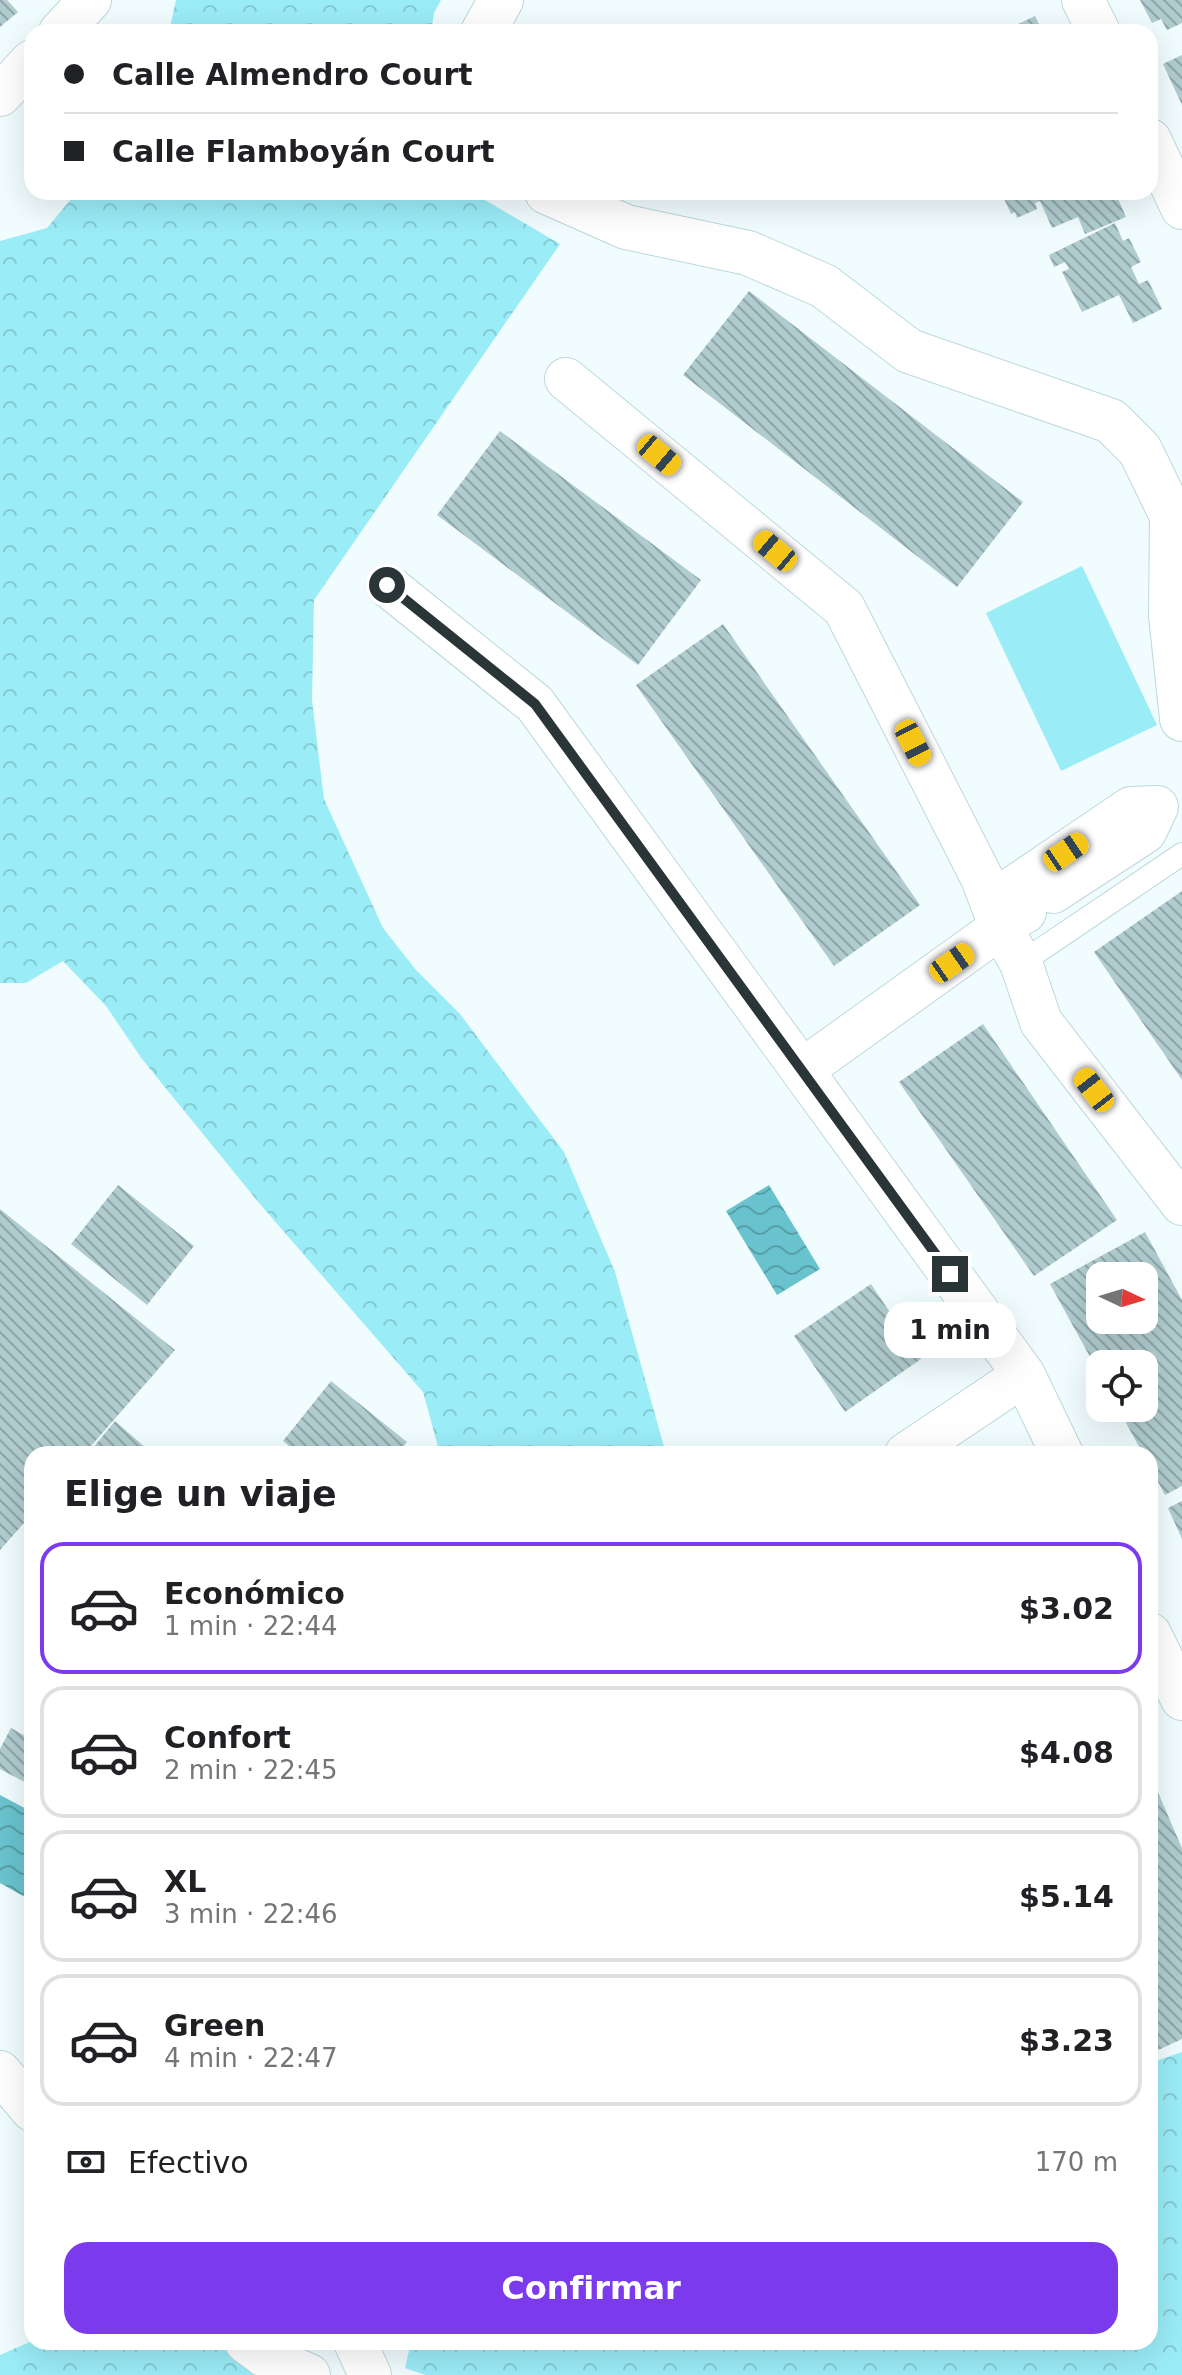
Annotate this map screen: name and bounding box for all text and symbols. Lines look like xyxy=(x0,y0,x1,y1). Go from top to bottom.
text: Calle Almendro Court xyxy=(112,57,473,92)
text: Calle Flamboyán Court xyxy=(112,134,495,169)
car xyxy=(633,430,685,480)
car xyxy=(749,526,801,576)
route start xyxy=(369,567,405,603)
car xyxy=(891,716,935,770)
car xyxy=(1039,829,1093,875)
car xyxy=(925,939,979,987)
car xyxy=(1070,1064,1118,1116)
route end xyxy=(932,1256,968,1292)
north arrow xyxy=(1086,1262,1158,1334)
map controls xyxy=(1086,1262,1158,1422)
callout: 1 min xyxy=(884,1302,1016,1358)
text: 1 min xyxy=(909,1315,991,1345)
button: locate xyxy=(1086,1350,1158,1422)
text: Elige un viaje xyxy=(64,1473,337,1514)
icon: car xyxy=(68,1572,140,1644)
text: Económico xyxy=(164,1576,345,1611)
text: $3.02 xyxy=(1019,1591,1114,1626)
text: 1 min · 22:44 xyxy=(164,1611,338,1641)
icon: car xyxy=(68,1716,140,1788)
text: Confort xyxy=(164,1720,291,1755)
text: $4.08 xyxy=(1019,1735,1114,1770)
text: 2 min · 22:45 xyxy=(164,1755,338,1785)
icon: car xyxy=(68,1860,140,1932)
text: XL xyxy=(164,1864,206,1899)
text: $5.14 xyxy=(1019,1879,1114,1914)
text: 3 min · 22:46 xyxy=(164,1899,338,1929)
icon: car xyxy=(68,2004,140,2076)
text: Green xyxy=(164,2008,265,2043)
text: $3.23 xyxy=(1019,2023,1114,2058)
text: 4 min · 22:47 xyxy=(164,2043,338,2073)
icon: cash xyxy=(64,2140,108,2184)
text: Efectivo xyxy=(128,2145,249,2180)
text: 170 m xyxy=(1035,2147,1118,2177)
button: Confirmar xyxy=(64,2242,1118,2334)

